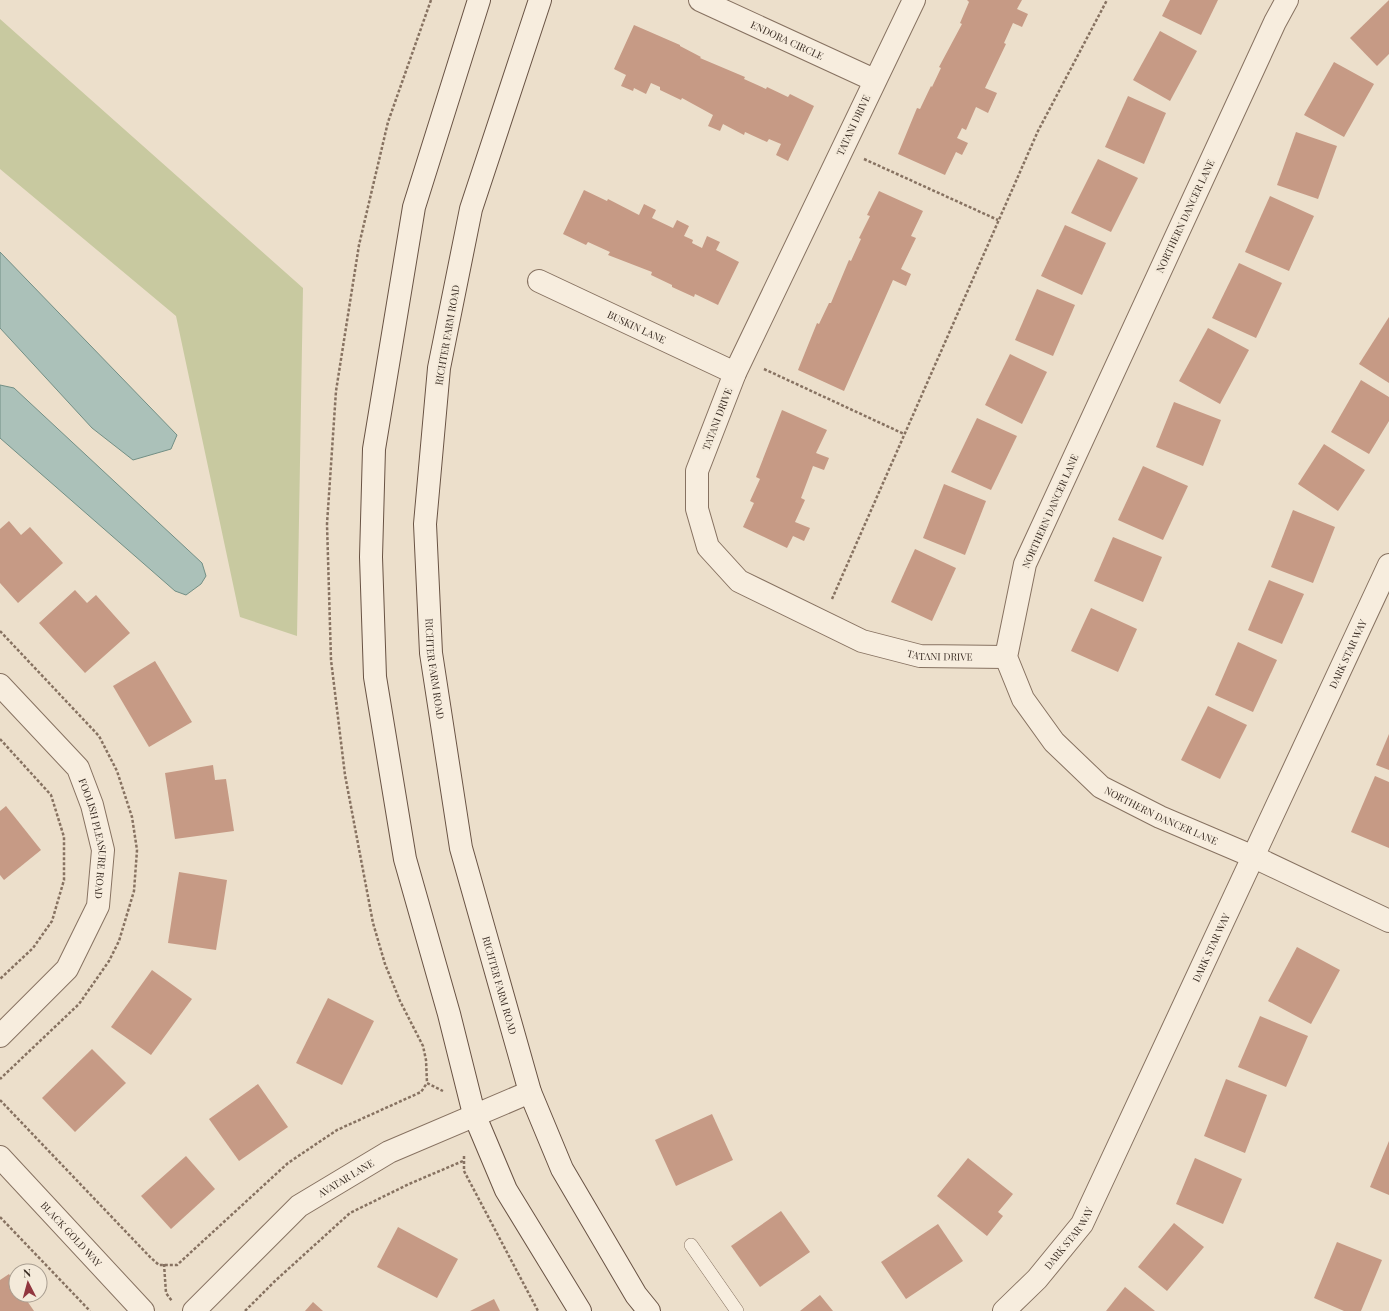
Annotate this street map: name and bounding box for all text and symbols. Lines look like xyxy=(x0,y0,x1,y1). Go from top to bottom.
street label: ENDORA CIRCLE xyxy=(749,17,826,63)
street label: TATANI DRIVE xyxy=(833,92,873,158)
street label: NORTHERN DANCER LANE xyxy=(1153,157,1217,275)
street label: RICHTER FARM ROAD xyxy=(431,284,463,386)
street label: BUSKIN LANE xyxy=(605,307,668,347)
street label: TATANI DRIVE xyxy=(699,386,735,452)
street label: NORTHERN DANCER LANE xyxy=(1018,452,1082,570)
street label: DARK STAR WAY xyxy=(1325,617,1370,691)
street label: RICHTER FARM ROAD xyxy=(422,618,448,720)
street label: TATANI DRIVE xyxy=(906,646,973,664)
street label: FOOLISH PLEASURE ROAD xyxy=(75,776,110,899)
street label: NORTHERN DANCER LANE xyxy=(1102,783,1220,848)
street label: DARK STAR WAY xyxy=(1189,911,1233,984)
street label: RICHTER FARM ROAD xyxy=(479,934,520,1036)
street label: AVATAR LANE xyxy=(314,1156,376,1201)
street label: BLACK GOLD WAY xyxy=(38,1198,105,1270)
street label: DARK STAR WAY xyxy=(1041,1204,1096,1272)
north arrow xyxy=(8,1263,48,1303)
text: N xyxy=(22,1265,32,1280)

